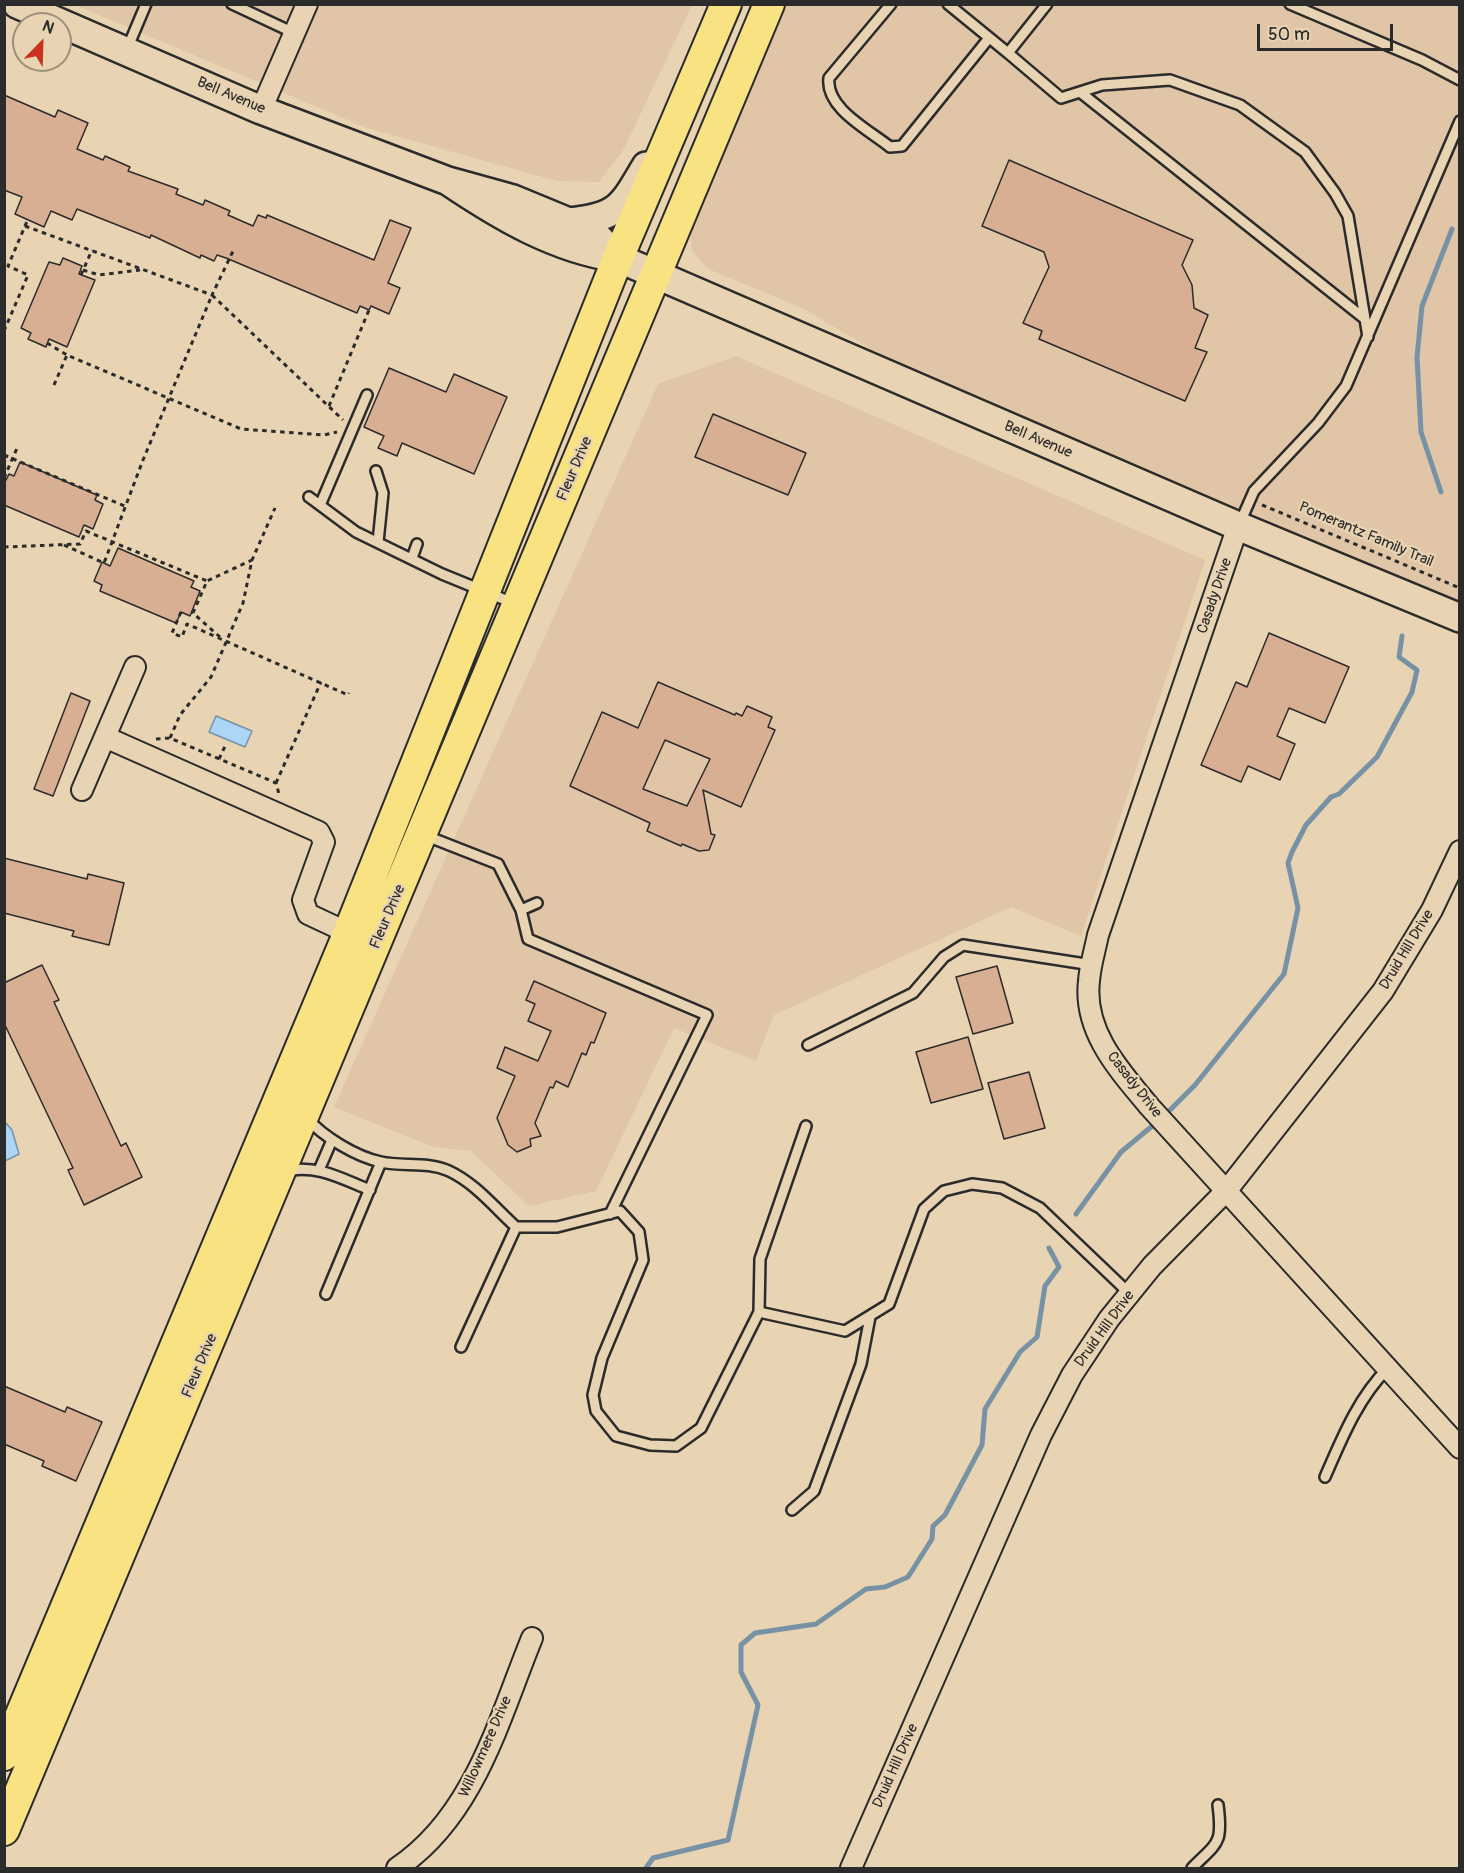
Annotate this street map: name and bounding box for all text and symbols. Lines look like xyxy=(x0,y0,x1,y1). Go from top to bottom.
north arrow xyxy=(12,12,72,72)
scale bar xyxy=(1260,12,1396,50)
text: N xyxy=(39,16,57,39)
text: 50 m xyxy=(1268,23,1310,46)
street label: Bell Avenue xyxy=(194,74,268,118)
street label: Bell Avenue xyxy=(1001,418,1075,462)
street label: Fleur Drive xyxy=(553,434,597,504)
street label: Pomerantz Family Trail xyxy=(1296,498,1436,572)
street label: Casady Drive xyxy=(1194,556,1236,636)
street label: Fleur Drive xyxy=(366,882,410,952)
street label: Druid Hill Drive xyxy=(1376,907,1438,993)
street label: Casady Drive xyxy=(1103,1048,1165,1122)
street label: Druid Hill Drive xyxy=(1071,1287,1139,1371)
street label: Fleur Drive xyxy=(178,1331,222,1401)
street label: Willowmere Drive xyxy=(456,1694,516,1800)
street label: Druid Hill Drive xyxy=(869,1721,923,1811)

